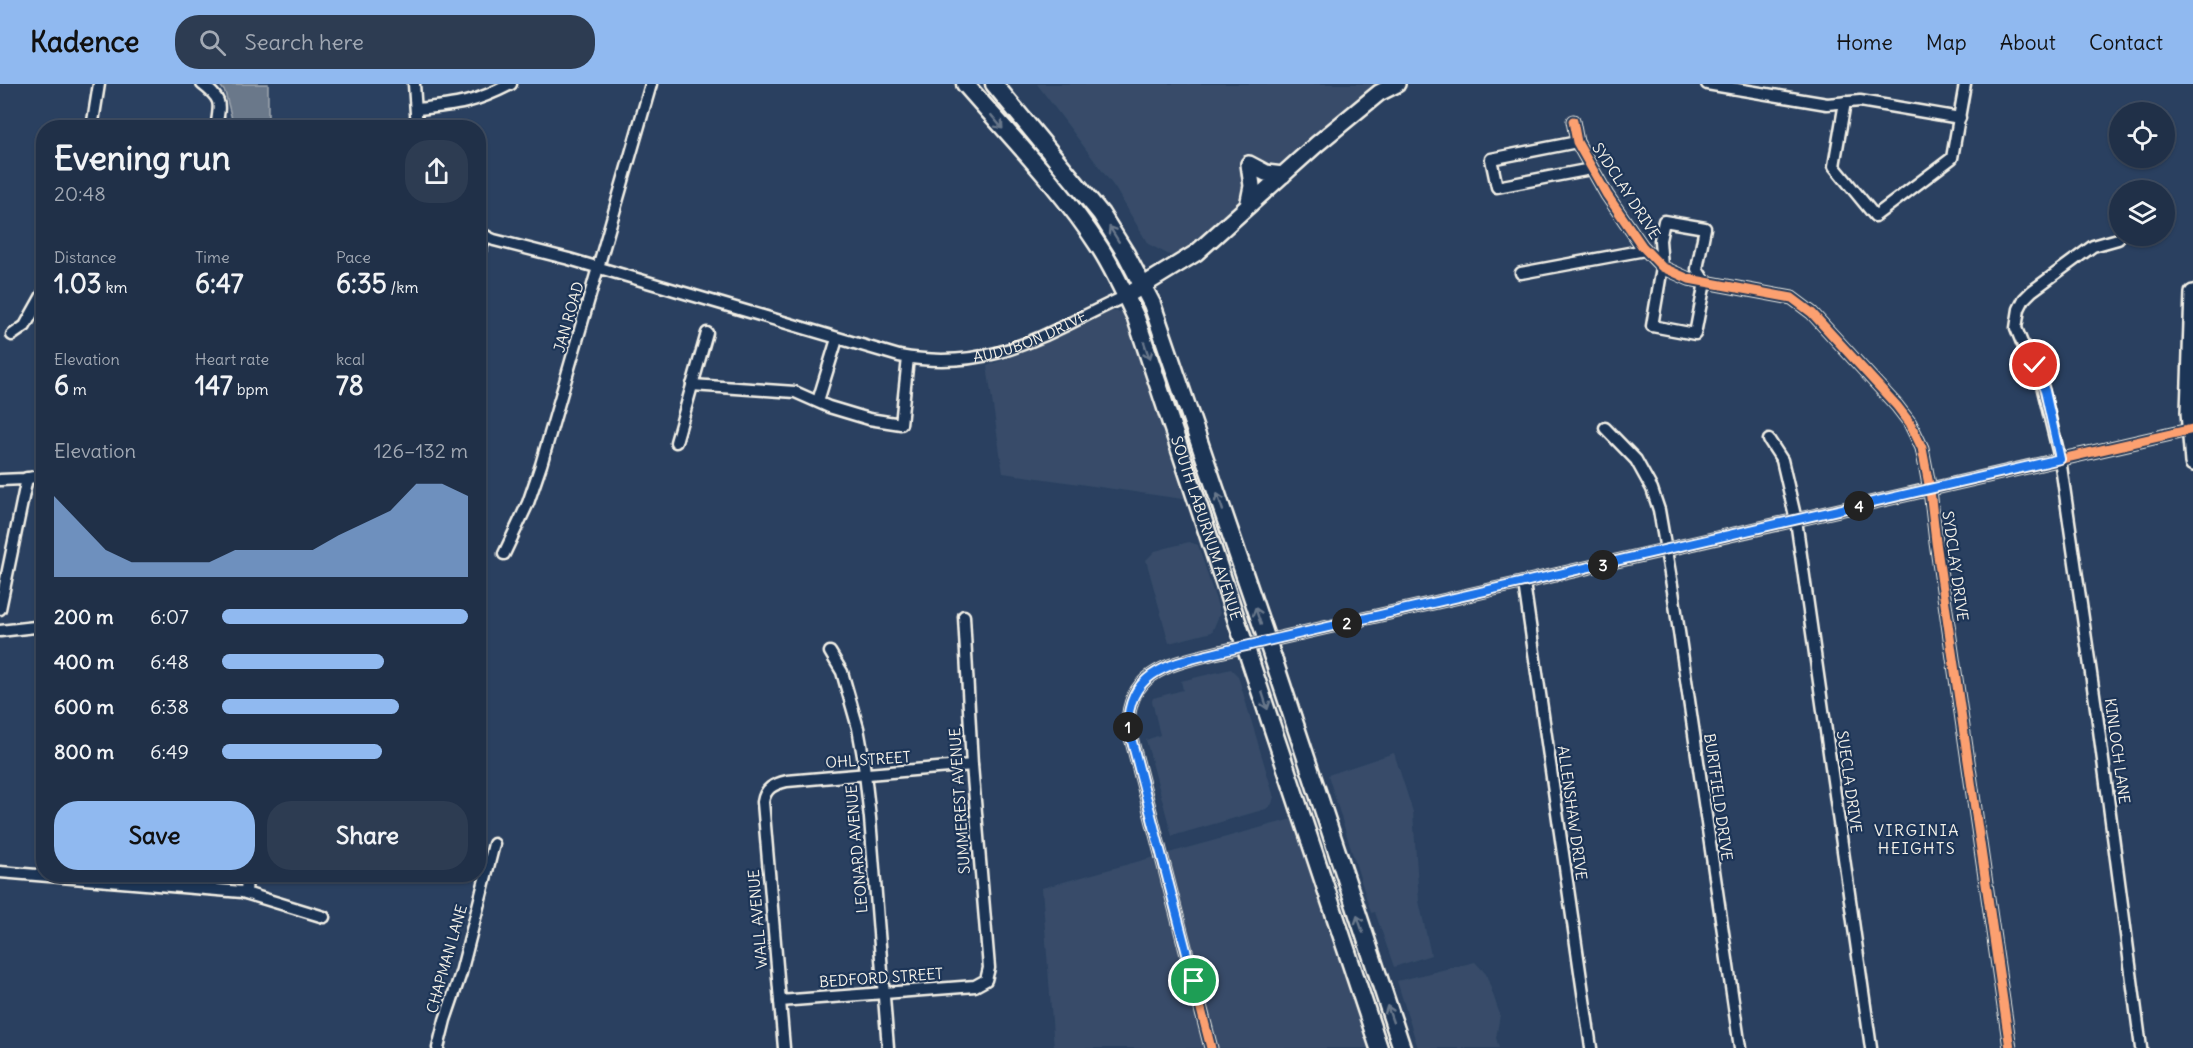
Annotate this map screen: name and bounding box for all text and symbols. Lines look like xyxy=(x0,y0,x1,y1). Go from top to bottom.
search box xyxy=(175,15,595,69)
text: Kadence xyxy=(30,24,139,60)
icon: search xyxy=(196,26,229,59)
text: Search here xyxy=(244,28,364,56)
text: Home xyxy=(1836,29,1893,56)
text: Map xyxy=(1926,29,1967,56)
text: About xyxy=(2000,29,2056,56)
text: Contact xyxy=(2089,29,2163,56)
map controls xyxy=(2109,102,2175,246)
button: locate xyxy=(2109,102,2175,168)
one-way arrow xyxy=(990,114,1004,129)
text: Evening run xyxy=(54,137,230,179)
street label: SYDCLAY DRIVE xyxy=(1588,139,1665,243)
button: share xyxy=(405,140,468,203)
button: layers xyxy=(2109,180,2175,246)
text: 20:48 xyxy=(54,181,106,206)
one-way arrow xyxy=(1108,226,1120,243)
text: Distance xyxy=(54,247,116,267)
text: Time xyxy=(195,247,230,267)
text: Pace xyxy=(336,247,371,267)
text: 1.03 xyxy=(54,267,102,300)
text: 6:47 xyxy=(195,267,243,300)
text: 6:35 xyxy=(336,267,387,300)
text: km xyxy=(102,277,128,297)
text: /km xyxy=(387,277,418,297)
street label: JAN ROAD xyxy=(549,279,588,354)
street label: AUDUBON DRIVE xyxy=(972,306,1090,367)
pin xyxy=(2009,339,2060,390)
one-way arrow xyxy=(1142,341,1153,360)
icon: check xyxy=(2018,348,2051,381)
text: Elevation xyxy=(54,349,120,369)
text: Heart rate xyxy=(195,349,269,369)
text: kcal xyxy=(336,349,365,369)
text: 6 xyxy=(54,369,69,402)
text: 147 xyxy=(195,369,233,402)
text: 78 xyxy=(336,369,364,402)
text: m xyxy=(69,379,87,399)
text: bpm xyxy=(233,379,269,399)
street label: SOUTH LABURNUM AVENUE xyxy=(1167,433,1246,623)
text: Elevation xyxy=(54,438,136,463)
text: 126–132 m xyxy=(374,438,468,463)
pin: 4 xyxy=(1844,491,1874,521)
one-way arrow xyxy=(1214,493,1225,512)
text: 4 xyxy=(1854,496,1864,516)
street label: SYDCLAY DRIVE xyxy=(1938,510,1973,622)
pin: 3 xyxy=(1588,550,1618,580)
text: 3 xyxy=(1598,555,1608,575)
text: 200 m xyxy=(54,604,114,629)
text: 6:07 xyxy=(150,604,189,629)
one-way arrow xyxy=(1252,607,1263,626)
pin: 2 xyxy=(1332,608,1362,638)
text: 2 xyxy=(1343,613,1351,633)
text: 400 m xyxy=(54,649,114,674)
text: 6:48 xyxy=(150,649,189,674)
one-way arrow xyxy=(1260,691,1271,710)
text: 600 m xyxy=(54,694,114,719)
text: 6:38 xyxy=(150,694,189,719)
street label: KINLOCH LANE xyxy=(2101,697,2134,805)
pin: 1 xyxy=(1113,712,1143,742)
text: 1 xyxy=(1125,717,1131,737)
street label: SUMMEREST AVENUE xyxy=(945,727,974,875)
street label: SUECLA DRIVE xyxy=(1833,729,1866,835)
street label: BURTFIELD DRIVE xyxy=(1700,732,1737,862)
text: 800 m xyxy=(54,739,114,764)
text: 6:49 xyxy=(150,739,189,764)
street label: ALLENSHAW DRIVE xyxy=(1554,744,1591,882)
street label: OHL STREET xyxy=(825,747,911,772)
street label: LEONARD AVENUE xyxy=(841,784,872,914)
button: Save xyxy=(54,801,255,870)
button: Share xyxy=(267,801,468,870)
district label: VIRGINIA HEIGHTS xyxy=(1874,820,1960,858)
street label: WALL AVENUE xyxy=(744,868,771,969)
street label: CHAPMAN LANE xyxy=(422,902,471,1015)
one-way arrow xyxy=(1354,915,1365,934)
pin xyxy=(1168,955,1219,1006)
street label: BEDFORD STREET xyxy=(818,964,944,991)
icon: arrive xyxy=(1177,964,1210,997)
one-way arrow xyxy=(1384,1005,1395,1024)

